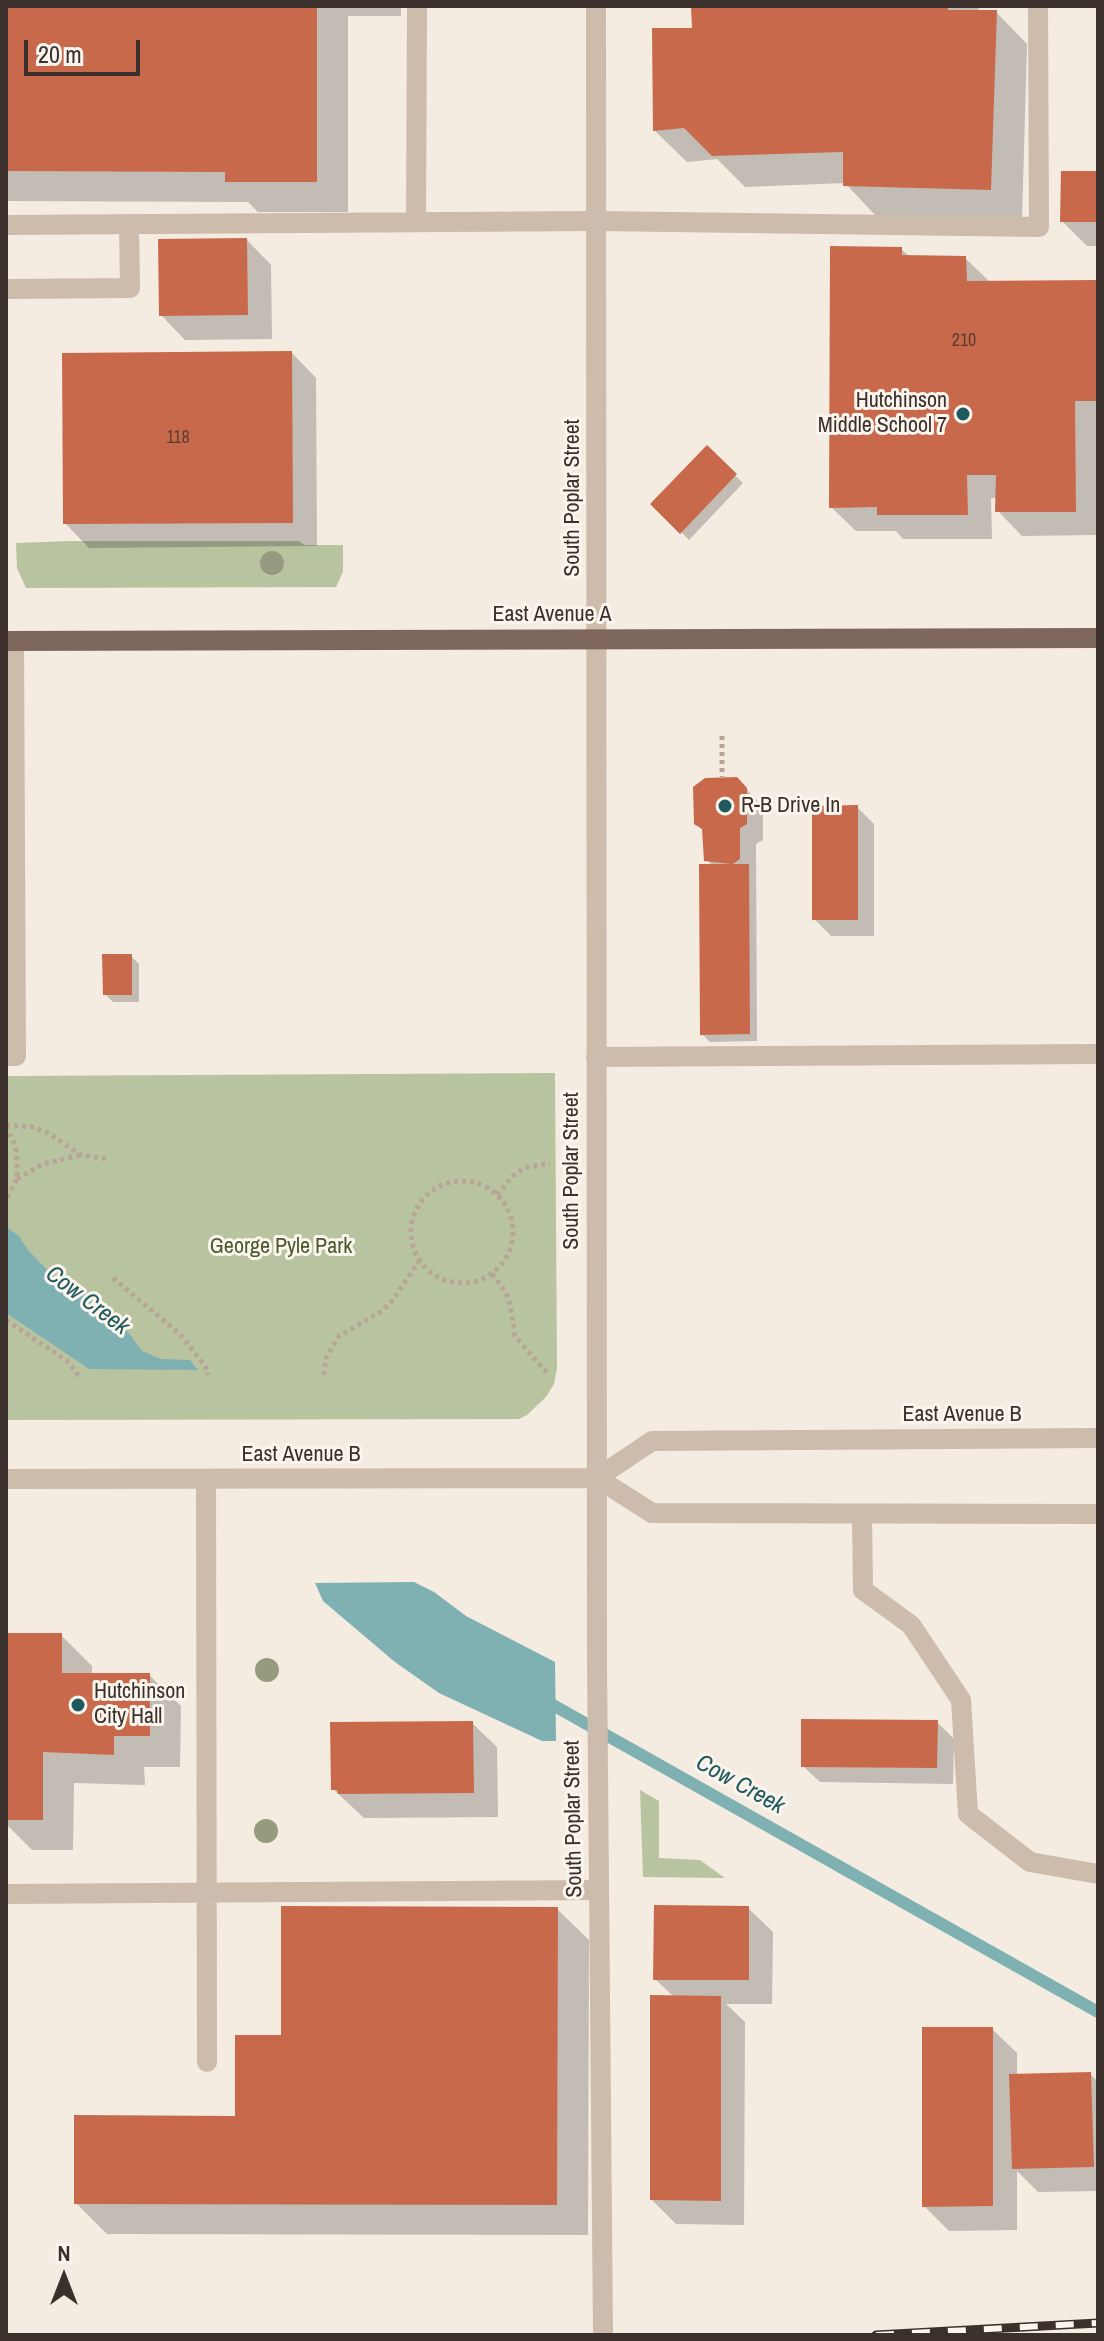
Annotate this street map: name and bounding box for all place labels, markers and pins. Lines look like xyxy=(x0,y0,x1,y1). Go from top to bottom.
place label: Hutchinson Middle School 7 xyxy=(818,388,947,440)
marker: Hutchinson Middle School 7 xyxy=(954,405,972,423)
place label: R-B Drive In xyxy=(741,793,840,819)
marker: R-B Drive In xyxy=(716,797,734,815)
place label: Hutchinson City Hall xyxy=(94,1679,185,1730)
marker: Hutchinson City Hall xyxy=(69,1696,87,1714)

